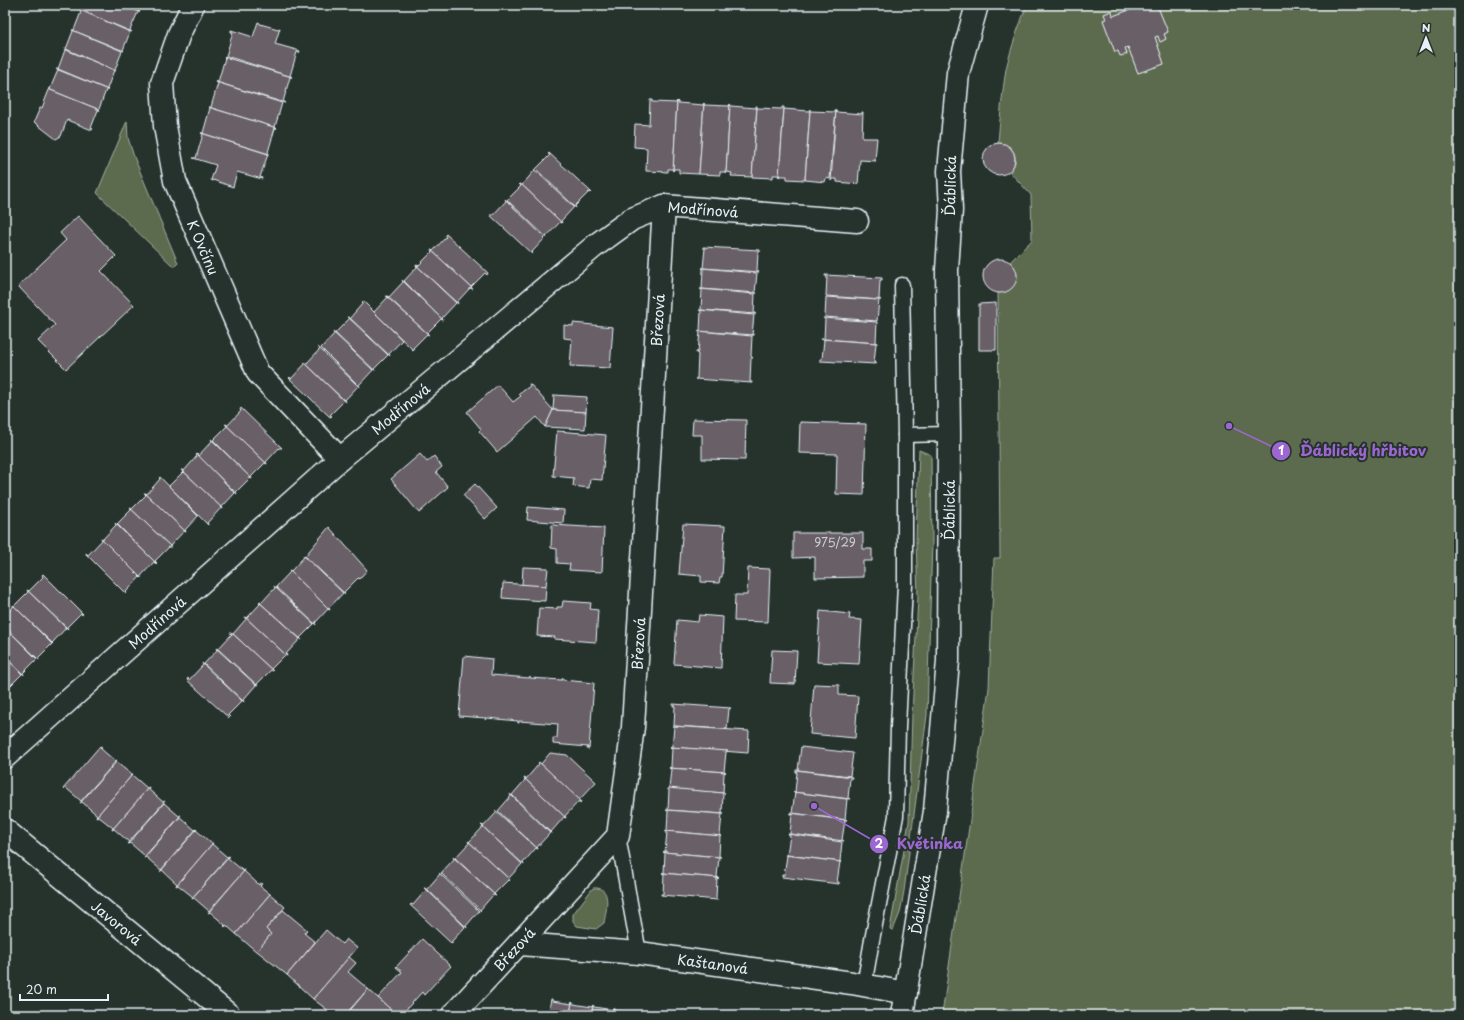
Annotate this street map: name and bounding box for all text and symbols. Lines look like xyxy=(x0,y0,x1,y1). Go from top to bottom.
north arrow xyxy=(1406,18,1446,58)
text: N xyxy=(1422,19,1431,36)
street label: Ďáblická xyxy=(939,155,961,216)
street label: Modřínová xyxy=(667,196,739,222)
street label: K Ovčínu xyxy=(182,216,225,278)
street label: Březová xyxy=(645,293,669,347)
street label: Modřínová xyxy=(366,378,435,439)
callout: Ďáblický hřbitov xyxy=(1271,437,1434,464)
text: Ďáblický hřbitov xyxy=(1300,438,1427,461)
text: 1 xyxy=(1278,441,1284,459)
street label: Ďáblická xyxy=(938,480,959,541)
house number: 975/29 xyxy=(814,533,856,551)
street label: Modřínová xyxy=(123,590,190,653)
street label: Březová xyxy=(626,616,650,671)
callout: Květinka xyxy=(869,830,971,857)
text: Květinka xyxy=(897,831,963,854)
text: 2 xyxy=(875,834,884,852)
street label: Ďáblická xyxy=(905,873,935,936)
street label: Javorová xyxy=(87,895,147,950)
street label: Březová xyxy=(488,922,540,975)
street label: Kaštanová xyxy=(676,948,750,979)
scale bar xyxy=(20,976,108,1002)
text: 20 m xyxy=(26,980,57,998)

